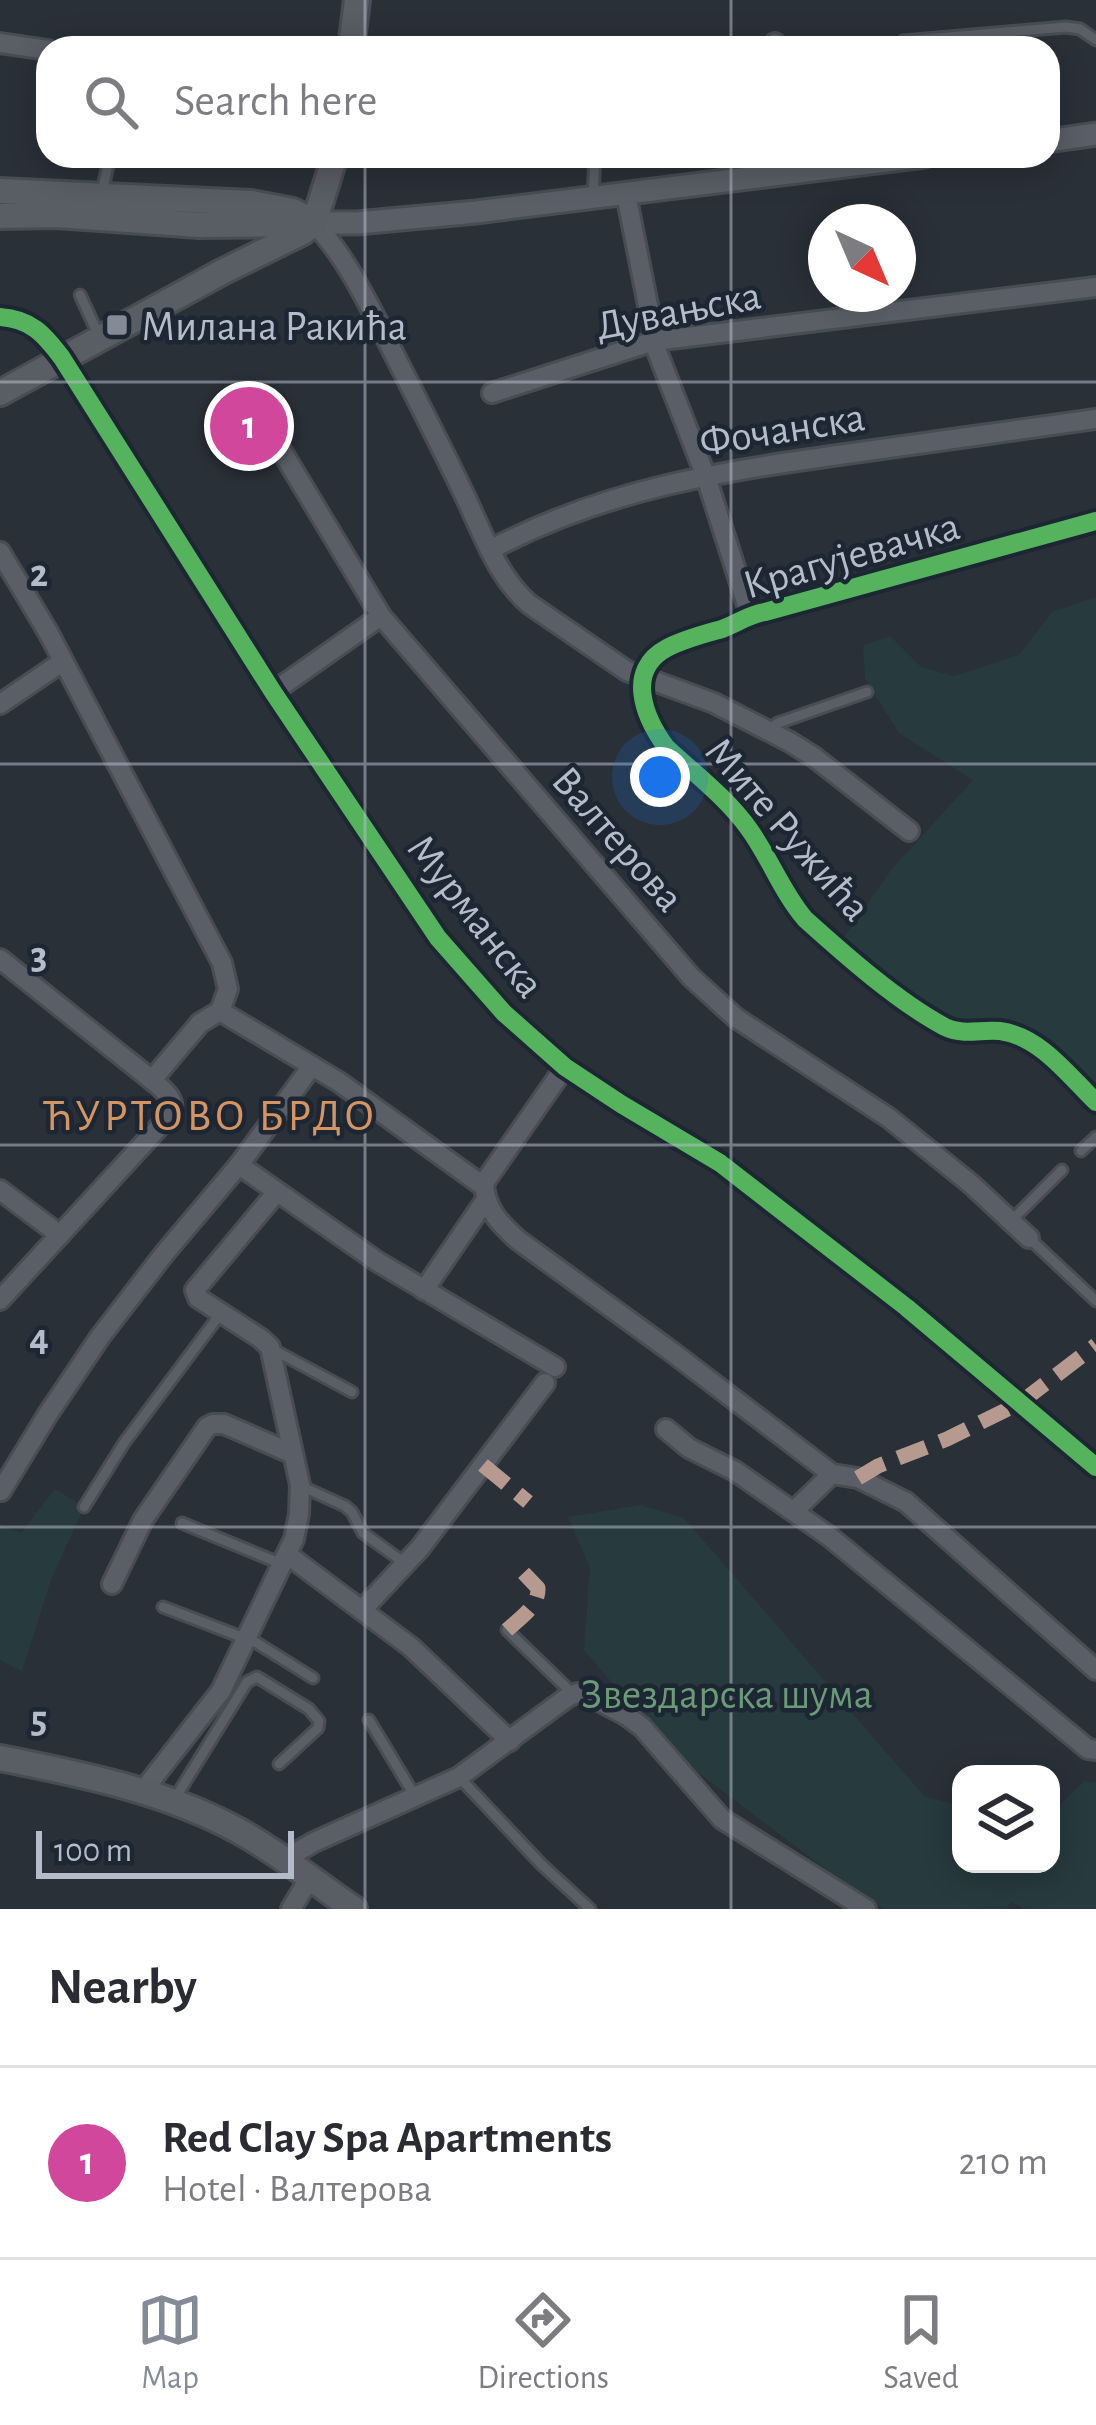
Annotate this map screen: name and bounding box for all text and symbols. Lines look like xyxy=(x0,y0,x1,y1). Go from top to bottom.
search box xyxy=(36,36,1060,168)
icon: search xyxy=(78,69,144,135)
text: Search here xyxy=(174,79,377,124)
north arrow xyxy=(808,204,916,312)
street label: Дувањска xyxy=(592,274,764,347)
place label: Милана Ракића xyxy=(141,306,407,348)
marker: Милана Ракића xyxy=(104,312,130,338)
pin: 1 xyxy=(210,381,288,471)
street label: Фочанска xyxy=(697,396,868,464)
street label: Крагујевачка xyxy=(739,505,964,607)
text: 2 xyxy=(30,555,48,594)
street label: Мите Ружића xyxy=(697,730,878,929)
your location xyxy=(630,747,690,807)
street label: Валтерова xyxy=(544,759,691,920)
street label: Мурманска xyxy=(399,827,552,1006)
text: 3 xyxy=(31,937,47,976)
district label: ЋУРТОВО БРДО xyxy=(43,1094,377,1139)
text: 4 xyxy=(29,1319,49,1358)
park label: Звездарска шума xyxy=(581,1674,873,1716)
text: 5 xyxy=(31,1701,47,1740)
map controls xyxy=(952,1765,1060,1873)
button: layers xyxy=(952,1765,1060,1873)
scale bar xyxy=(36,1825,294,1878)
text: 100 m xyxy=(54,1835,132,1868)
text: Nearby xyxy=(48,1962,197,2013)
text: Red Clay Spa Apartments xyxy=(162,2116,612,2161)
text: 1 xyxy=(80,2143,94,2182)
text: 210 m xyxy=(959,2143,1048,2182)
text: Hotel · Валтерова xyxy=(162,2170,432,2209)
tab: Map xyxy=(137,2287,203,2399)
tab: Directions xyxy=(477,2287,609,2399)
tab: Saved xyxy=(883,2287,959,2399)

